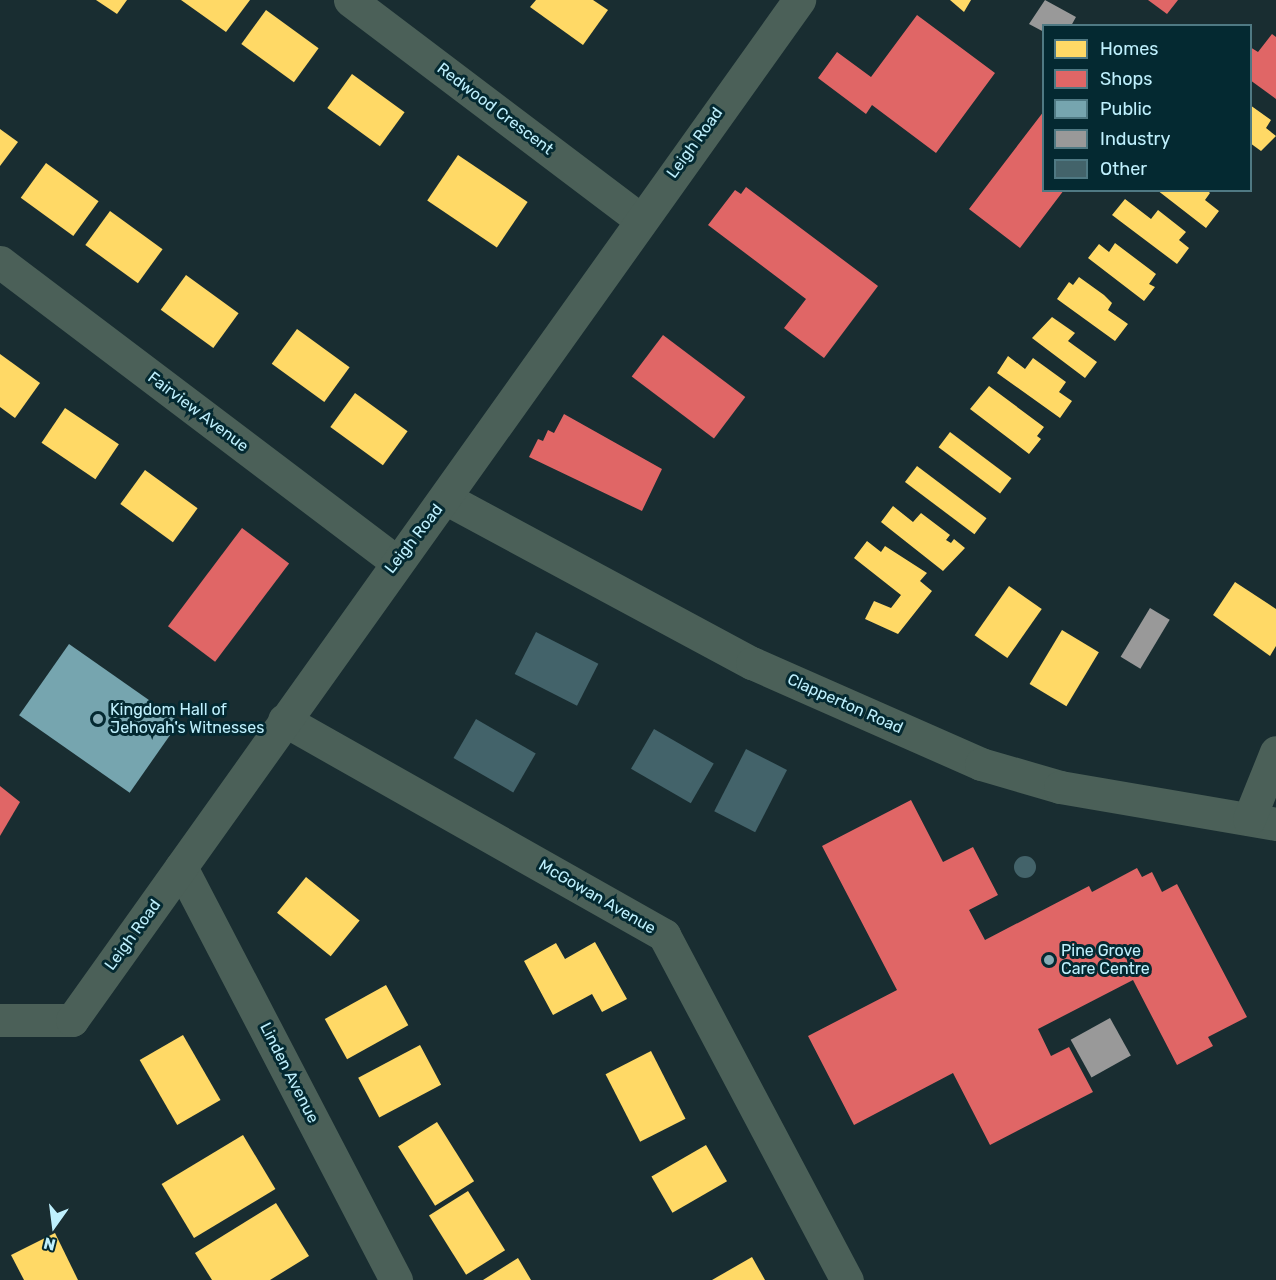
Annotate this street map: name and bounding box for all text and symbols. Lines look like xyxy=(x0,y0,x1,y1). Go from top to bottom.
legend xyxy=(1042,24,1252,192)
text: Homes xyxy=(1100,38,1158,60)
street label: Redwood Crescent xyxy=(433,59,557,159)
text: Shops xyxy=(1100,68,1152,90)
text: Public xyxy=(1100,98,1152,120)
street label: Leigh Road xyxy=(663,104,727,182)
text: Industry xyxy=(1100,128,1170,150)
text: Other xyxy=(1100,158,1147,180)
street label: Fairview Avenue xyxy=(144,368,252,456)
street label: Leigh Road xyxy=(381,500,447,578)
street label: Clapperton Road xyxy=(784,670,906,738)
place label: Kingdom Hall of Jehovah's Witnesses xyxy=(110,700,265,738)
marker: Kingdom Hall of Jehovah's Witnesses xyxy=(91,712,105,726)
street label: McGowan Avenue xyxy=(535,856,659,938)
street label: Leigh Road xyxy=(101,896,165,974)
place label: Pine Grove Care Centre xyxy=(1061,941,1150,979)
marker: Pine Grove Care Centre xyxy=(1042,953,1056,967)
street label: Linden Avenue xyxy=(255,1019,323,1127)
north arrow xyxy=(24,1196,84,1256)
text: N xyxy=(42,1233,57,1255)

